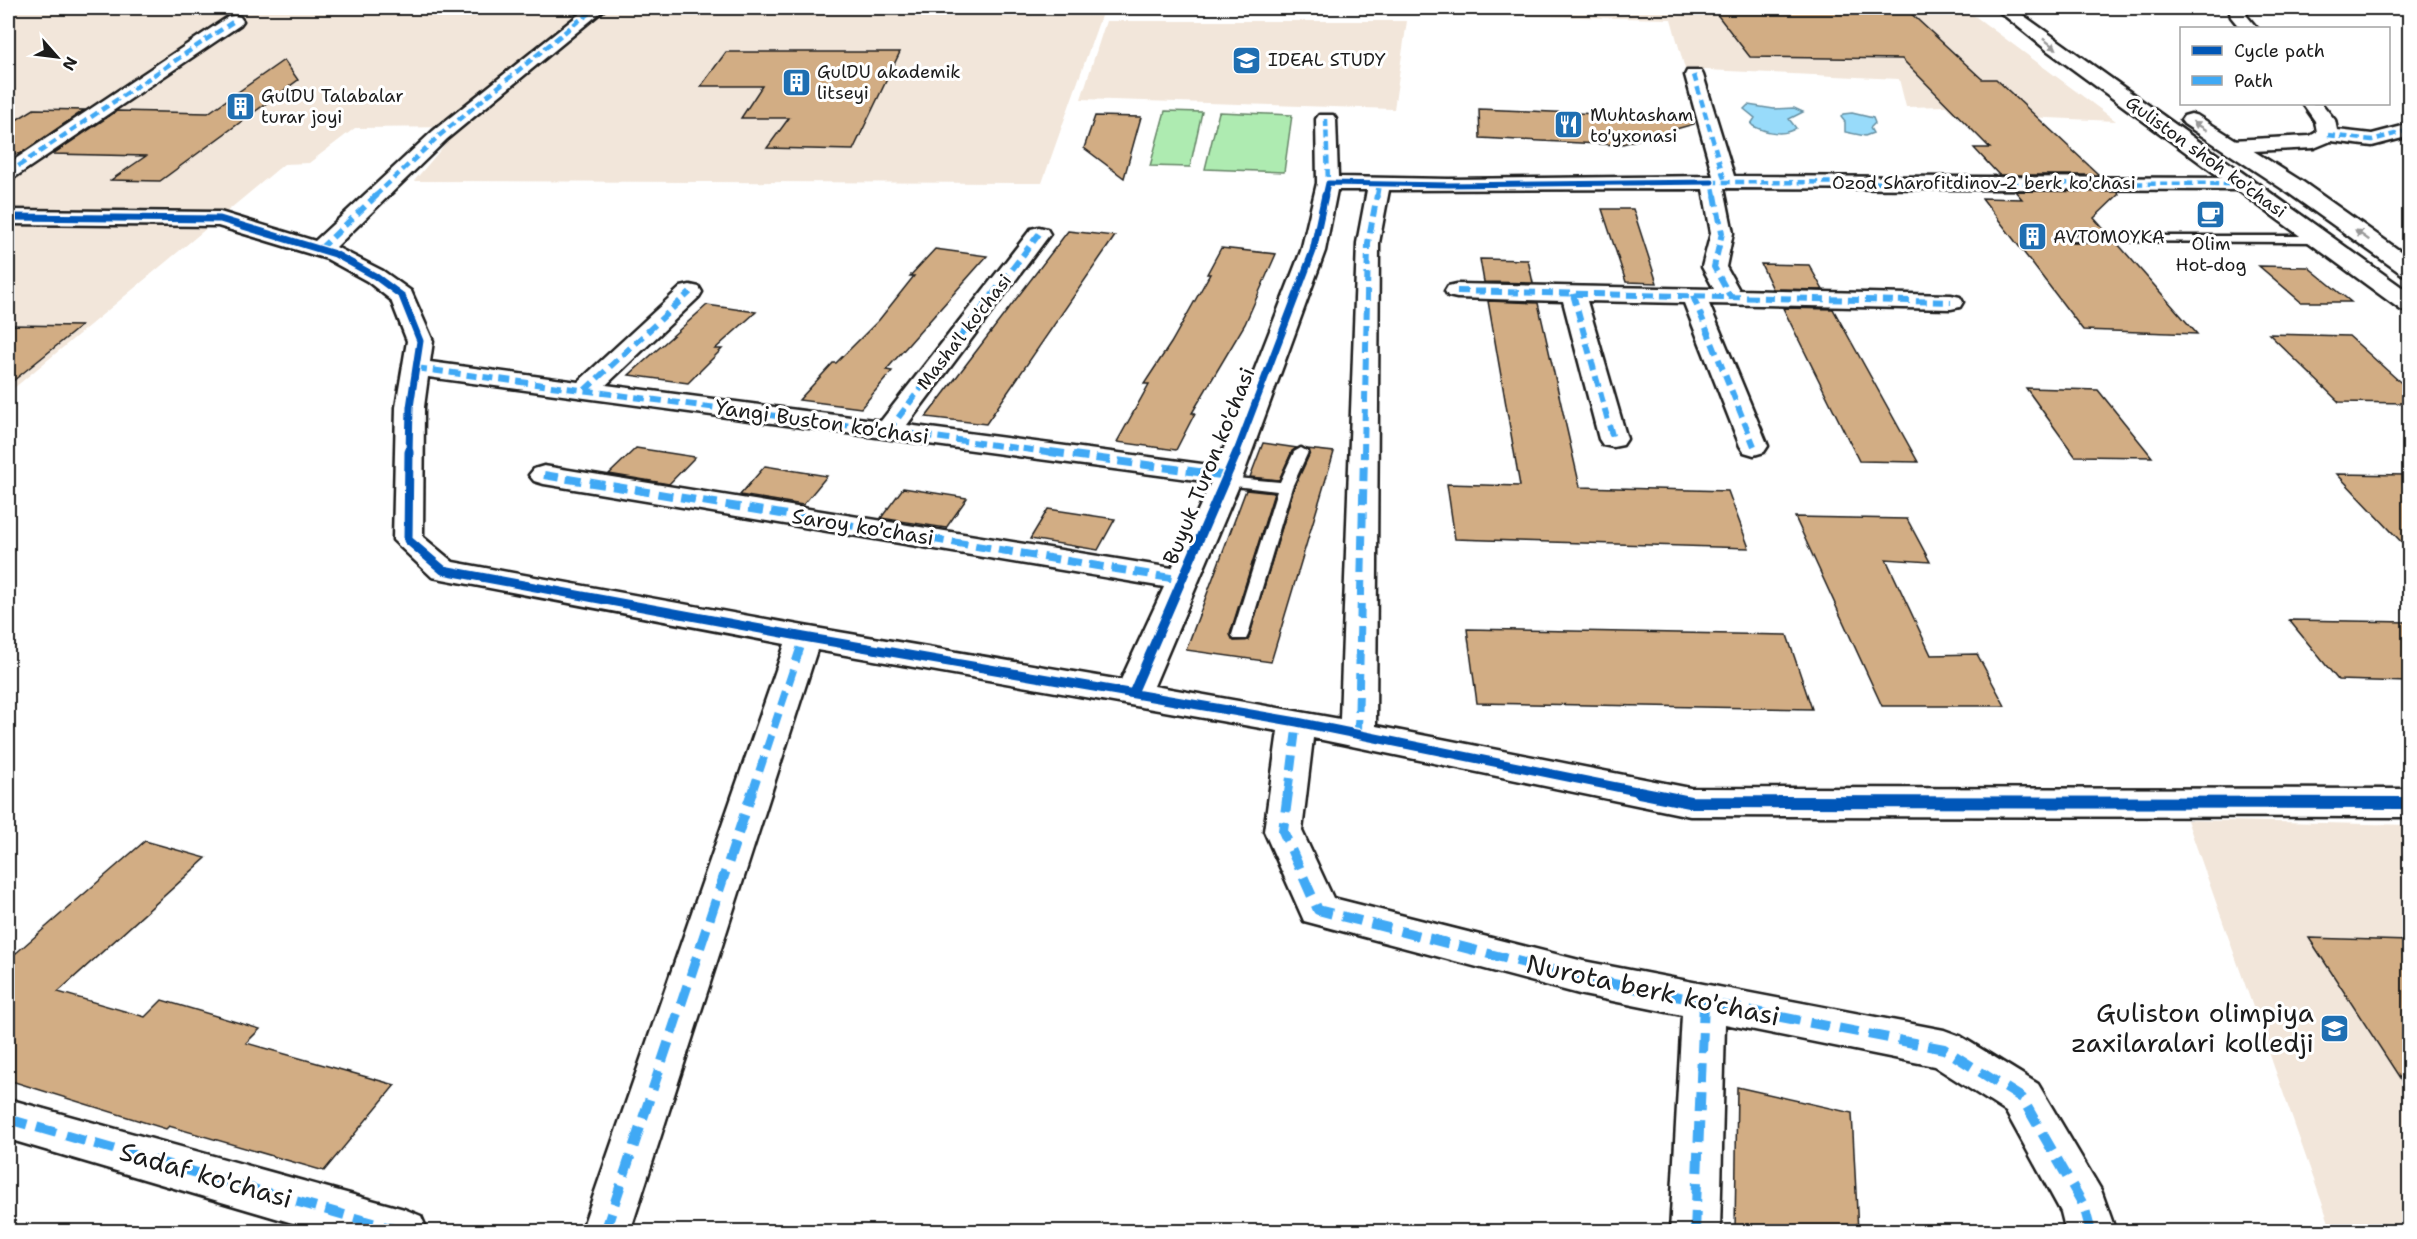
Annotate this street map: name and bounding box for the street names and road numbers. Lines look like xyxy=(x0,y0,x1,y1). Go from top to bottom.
street label: Guliston shoh ko'chasi xyxy=(2121,91,2291,223)
street label: Ozod Sharofitdinov-2 berk ko'chasi xyxy=(1832,171,2136,195)
street label: Masha'l ko'chasi xyxy=(911,269,1017,395)
street label: Buyuk Turon ko'chasi xyxy=(1157,363,1261,569)
street label: Yangi Buston ko'chasi xyxy=(713,393,931,451)
street label: Saroy ko'chasi xyxy=(790,502,936,552)
street label: Nurota berk ko'chasi xyxy=(1523,946,1783,1033)
street label: Sadaf ko'chasi xyxy=(116,1133,297,1216)

